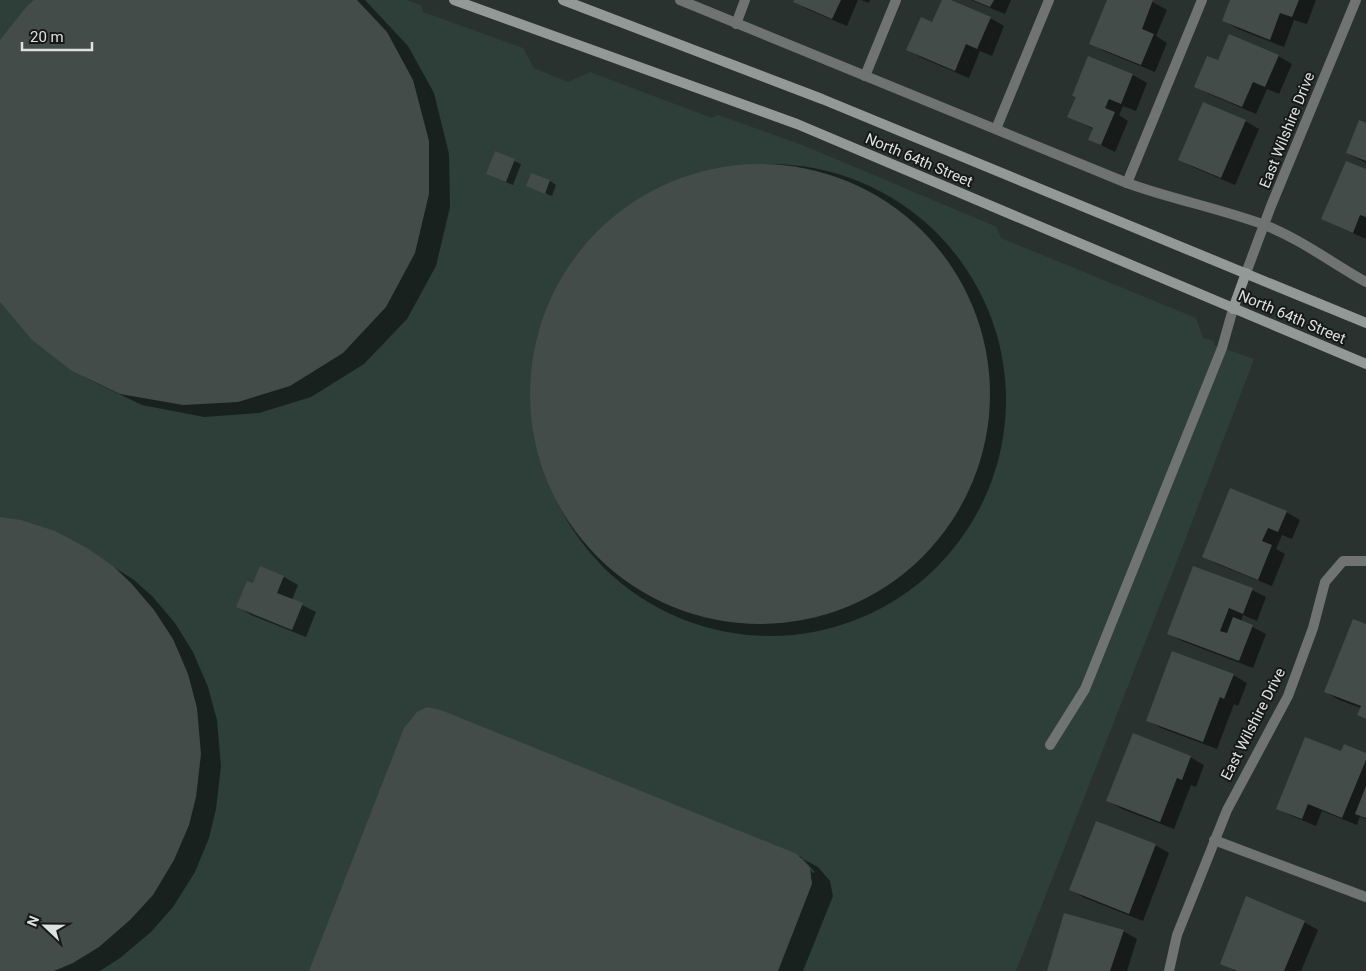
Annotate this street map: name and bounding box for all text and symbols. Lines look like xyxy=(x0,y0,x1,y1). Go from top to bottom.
scale bar xyxy=(22,20,92,52)
text: 20 m xyxy=(30,28,64,46)
street label: East Wilshire Drive xyxy=(1255,69,1319,191)
street label: North 64th Street xyxy=(863,129,975,191)
street label: North 64th Street xyxy=(1236,286,1348,348)
street label: East Wilshire Drive xyxy=(1217,665,1289,783)
north arrow xyxy=(20,901,70,951)
text: N xyxy=(24,914,42,929)

